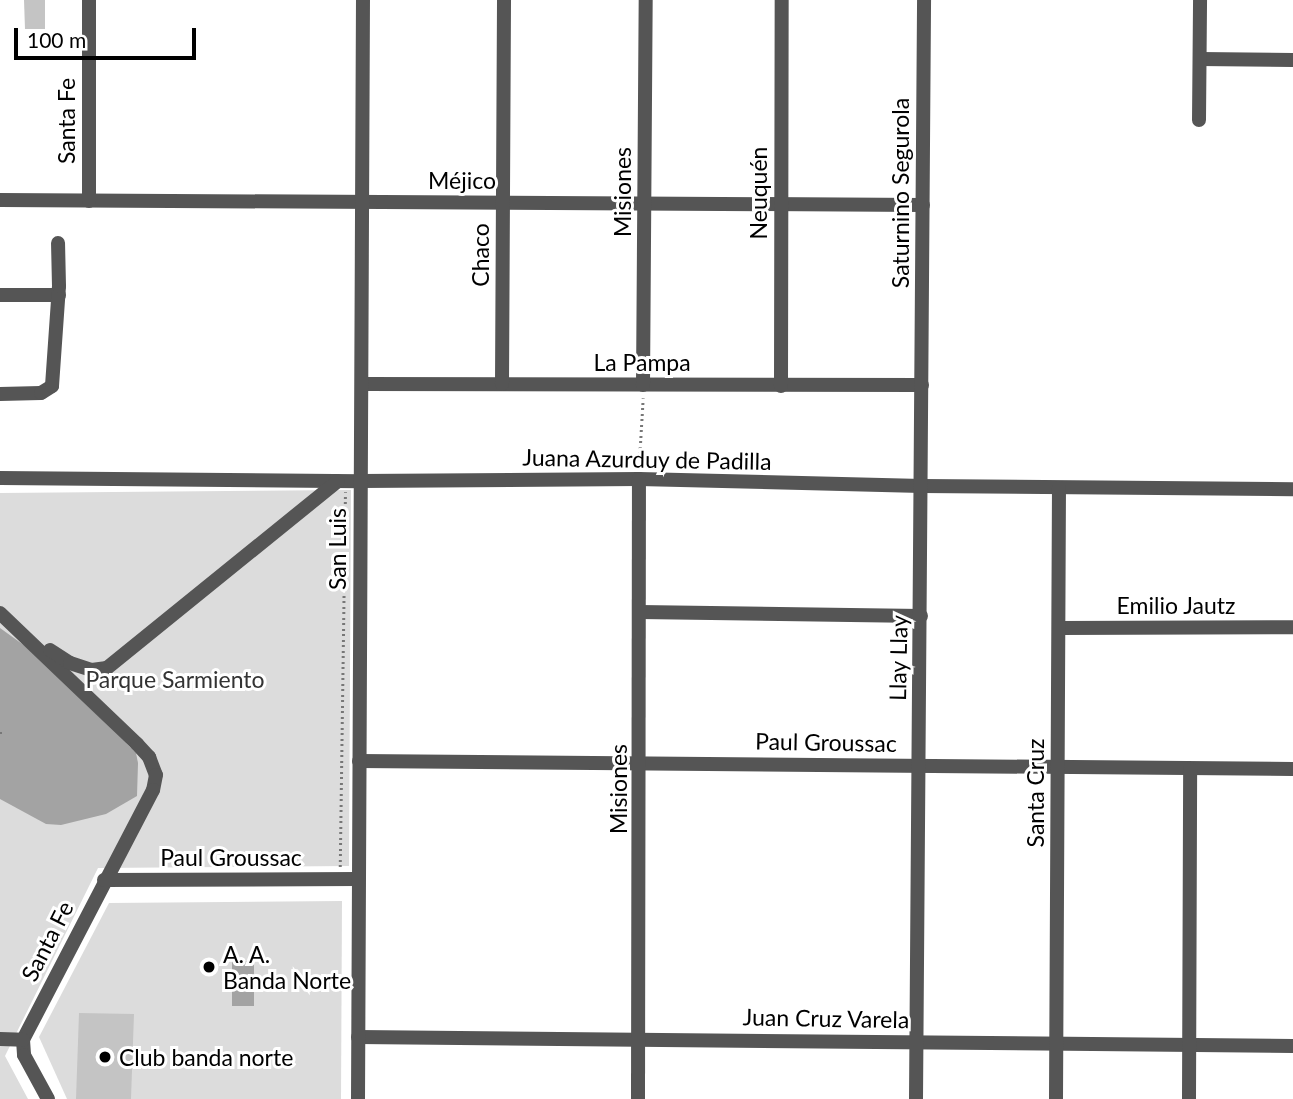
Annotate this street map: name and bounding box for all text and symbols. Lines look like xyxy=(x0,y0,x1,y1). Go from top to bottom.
scale bar xyxy=(18,14,200,58)
text: 100 m xyxy=(27,27,86,52)
street label: Santa Fe xyxy=(52,78,80,164)
street label: Saturnino Segurola xyxy=(886,98,914,288)
street label: Misiones xyxy=(608,147,636,237)
street label: Neuquén xyxy=(744,147,772,239)
street label: Méjico xyxy=(428,166,496,194)
street label: Chaco xyxy=(466,223,494,287)
street label: La Pampa xyxy=(593,348,691,376)
street label: Juana Azurduy de Padilla xyxy=(522,443,772,475)
street label: San Luis xyxy=(323,508,351,590)
street label: Emilio Jautz xyxy=(1116,591,1236,619)
street label: Llay Llay xyxy=(883,615,913,701)
park label: Parque Sarmiento xyxy=(85,665,265,693)
street label: Paul Groussac xyxy=(755,727,897,757)
street label: Santa Cruz xyxy=(1021,739,1049,847)
street label: Misiones xyxy=(604,744,632,834)
street label: Paul Groussac xyxy=(160,843,302,871)
street label: Santa Fe xyxy=(15,896,79,986)
place label: A. A. Banda Norte xyxy=(223,940,351,994)
marker: A. A. Banda Norte xyxy=(201,959,217,975)
street label: Juan Cruz Varela xyxy=(742,1003,910,1033)
place label: Club banda norte xyxy=(119,1043,293,1071)
marker: Club banda norte xyxy=(97,1049,113,1065)

